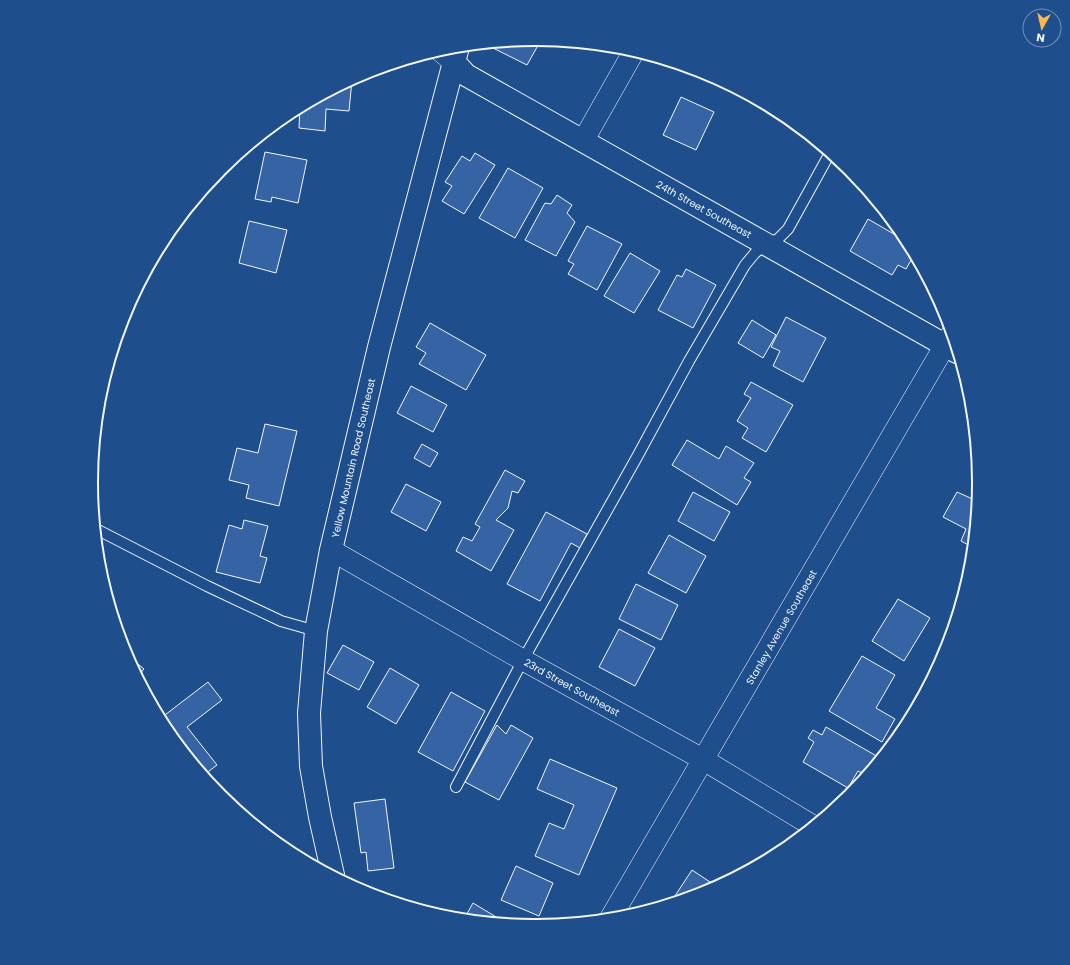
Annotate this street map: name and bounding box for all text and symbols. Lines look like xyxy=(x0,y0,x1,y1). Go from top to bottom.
north arrow xyxy=(1022,8,1062,48)
text: N xyxy=(1035,29,1046,46)
street label: 24th Street Southeast xyxy=(653,177,755,242)
street label: Yellow Mountain Road Southeast xyxy=(328,377,379,539)
street label: Stanley Avenue Southeast xyxy=(742,567,821,687)
street label: 23rd Street Southeast xyxy=(521,655,623,720)

